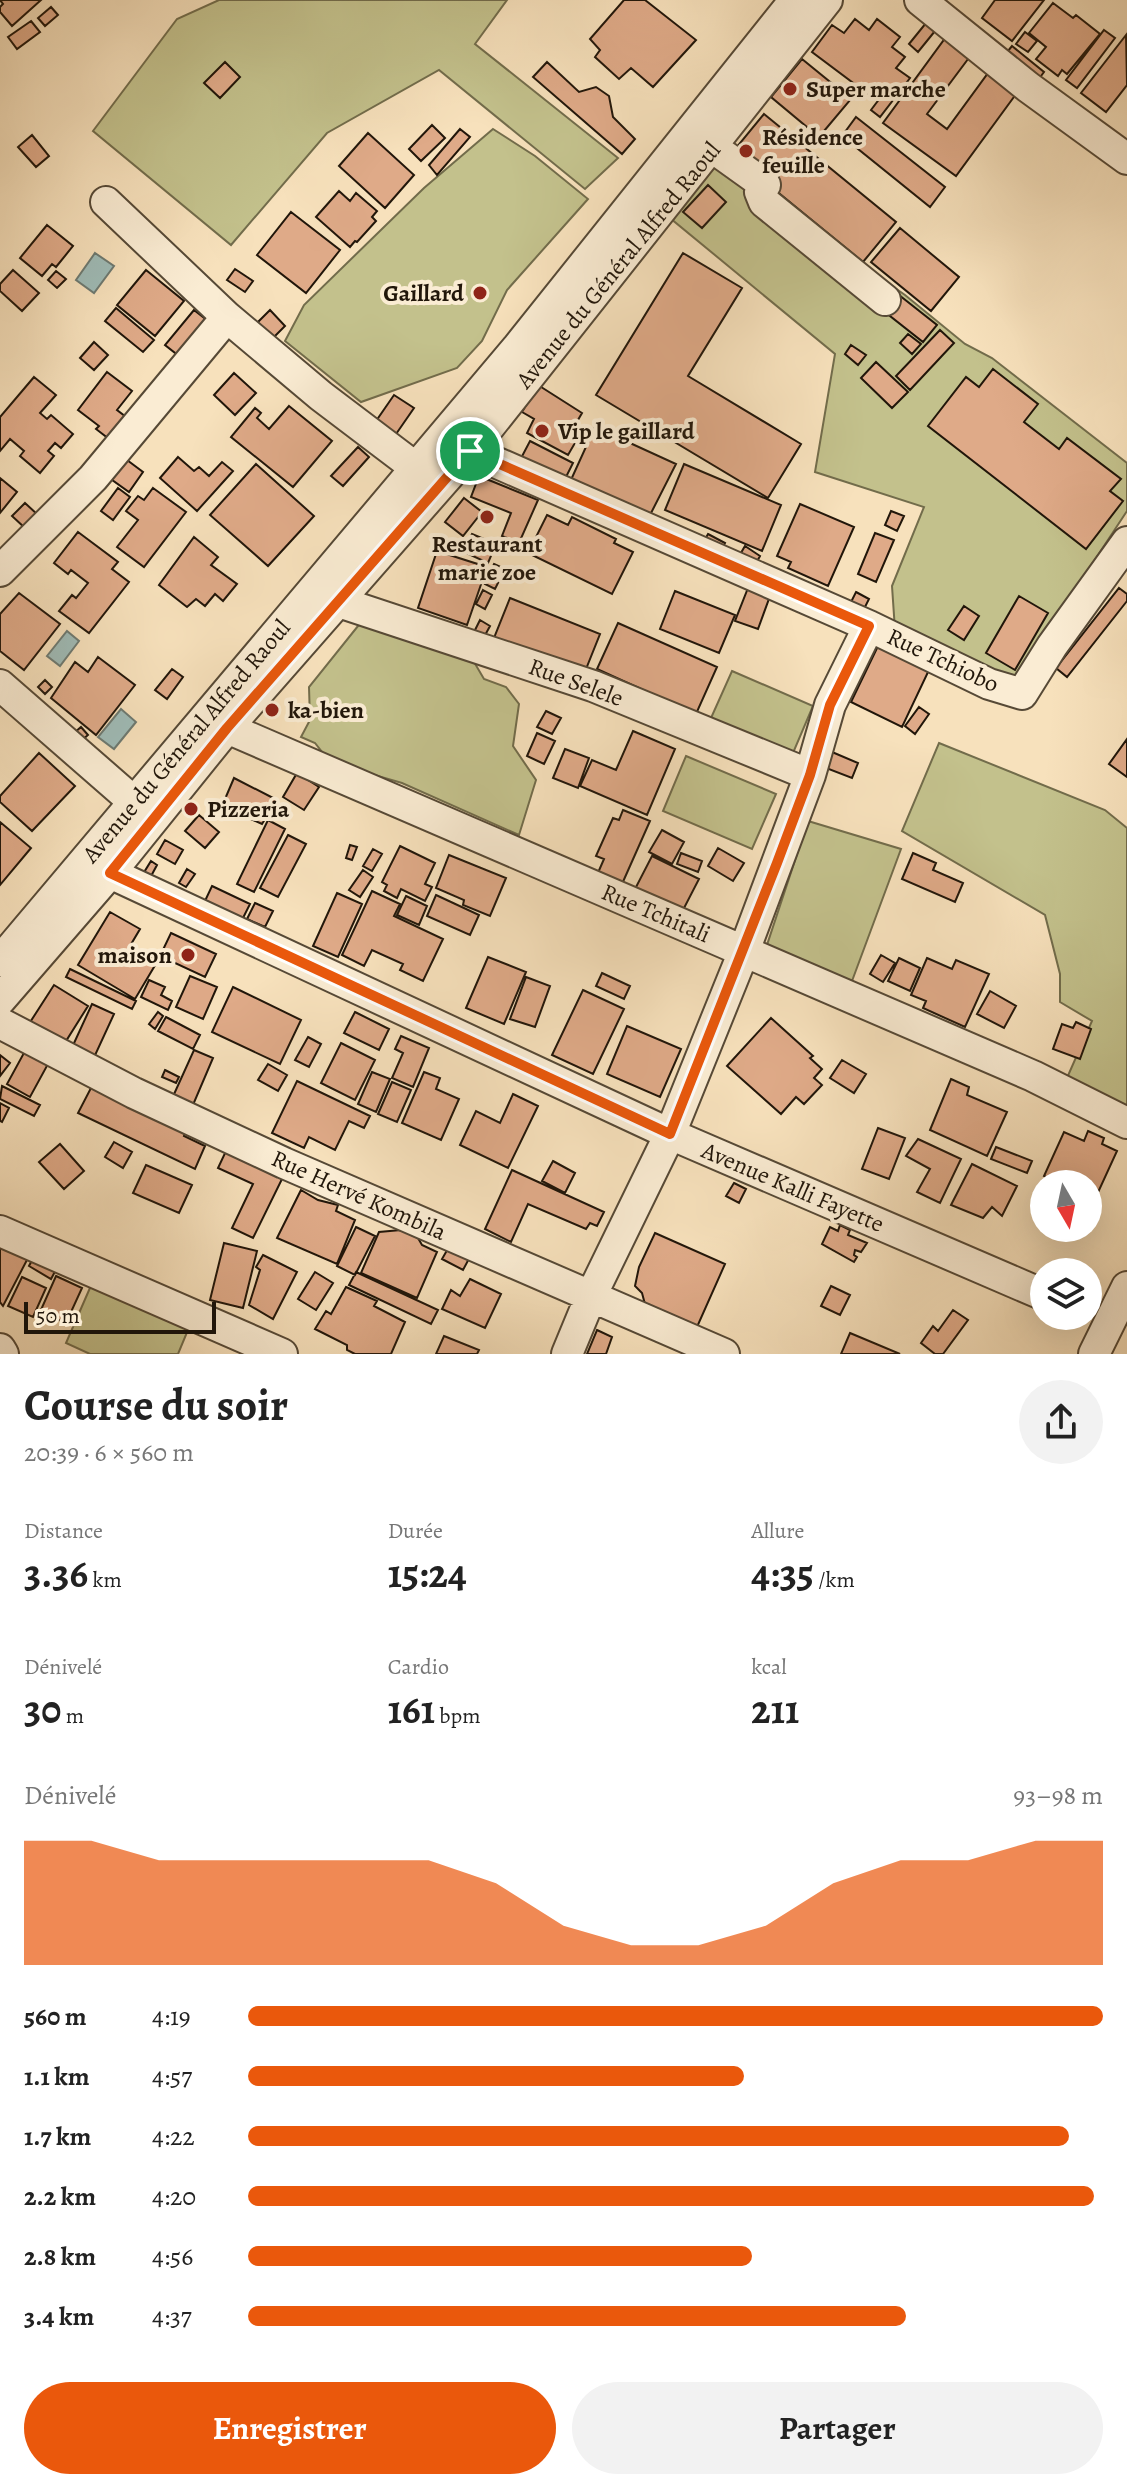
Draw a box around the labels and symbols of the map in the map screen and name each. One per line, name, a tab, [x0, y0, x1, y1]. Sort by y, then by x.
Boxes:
place label: Super marche	[806, 73, 946, 105]
marker: Super marche	[781, 80, 799, 98]
place label: Résidence feuille	[762, 121, 863, 181]
street label: Avenue du Général Alfred Raoul	[508, 135, 728, 396]
marker: Résidence feuille	[737, 142, 755, 160]
place label: Gaillard	[383, 277, 464, 309]
marker: Gaillard	[471, 284, 489, 302]
place label: Vip le gaillard	[557, 415, 695, 447]
pin	[436, 417, 504, 485]
marker: Vip le gaillard	[533, 422, 551, 440]
marker: Restaurant marie zoe	[478, 508, 496, 526]
place label: Restaurant marie zoe	[432, 528, 542, 588]
street label: Avenue du Général Alfred Raoul	[74, 612, 298, 870]
street label: Rue Tchiobo	[882, 620, 1004, 700]
street label: Rue Selele	[524, 650, 628, 714]
place label: ka-bien	[288, 694, 365, 726]
marker: ka-bien	[263, 701, 281, 719]
place label: Pizzeria	[207, 793, 290, 825]
marker: Pizzeria	[182, 800, 200, 818]
street label: Rue Tchitali	[597, 876, 715, 950]
place label: maison	[98, 939, 172, 971]
marker: maison	[179, 946, 197, 964]
street label: Avenue Kalli Fayette	[696, 1134, 889, 1240]
street label: Rue Hervé Kombila	[266, 1142, 452, 1248]
north arrow	[1030, 1170, 1102, 1242]
scale bar	[24, 1298, 216, 1334]

